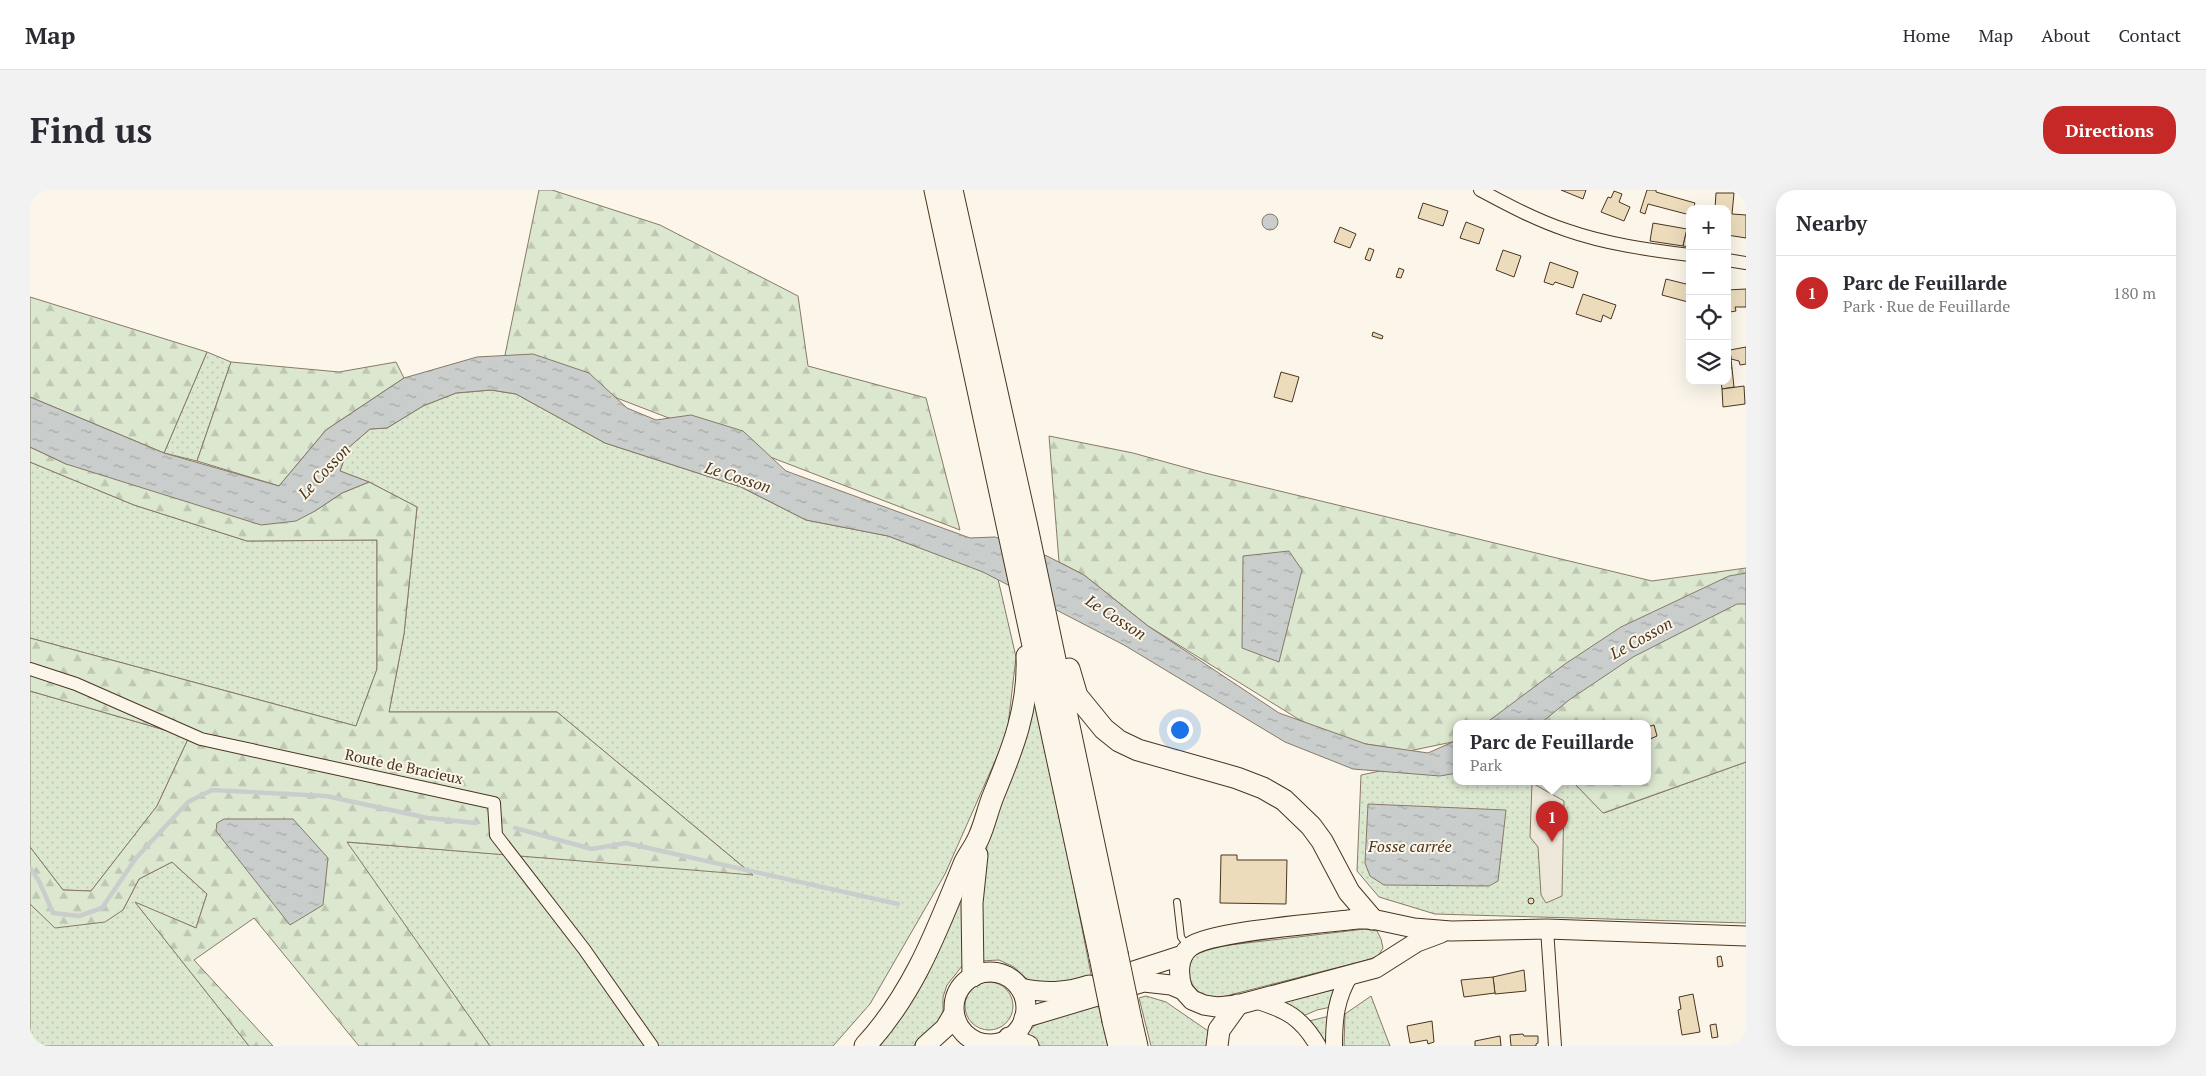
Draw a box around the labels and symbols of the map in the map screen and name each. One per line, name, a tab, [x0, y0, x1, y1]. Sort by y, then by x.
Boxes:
water label: Le Cosson	[292, 439, 355, 504]
water label: Le Cosson	[701, 456, 774, 498]
water label: Le Cosson	[1081, 589, 1151, 645]
water label: Le Cosson	[1605, 612, 1676, 665]
your location	[1167, 717, 1193, 743]
street label: Route de Bracieux	[343, 744, 465, 788]
pin: 1	[1536, 801, 1568, 842]
water label: Fosse carrée	[1367, 835, 1452, 857]

